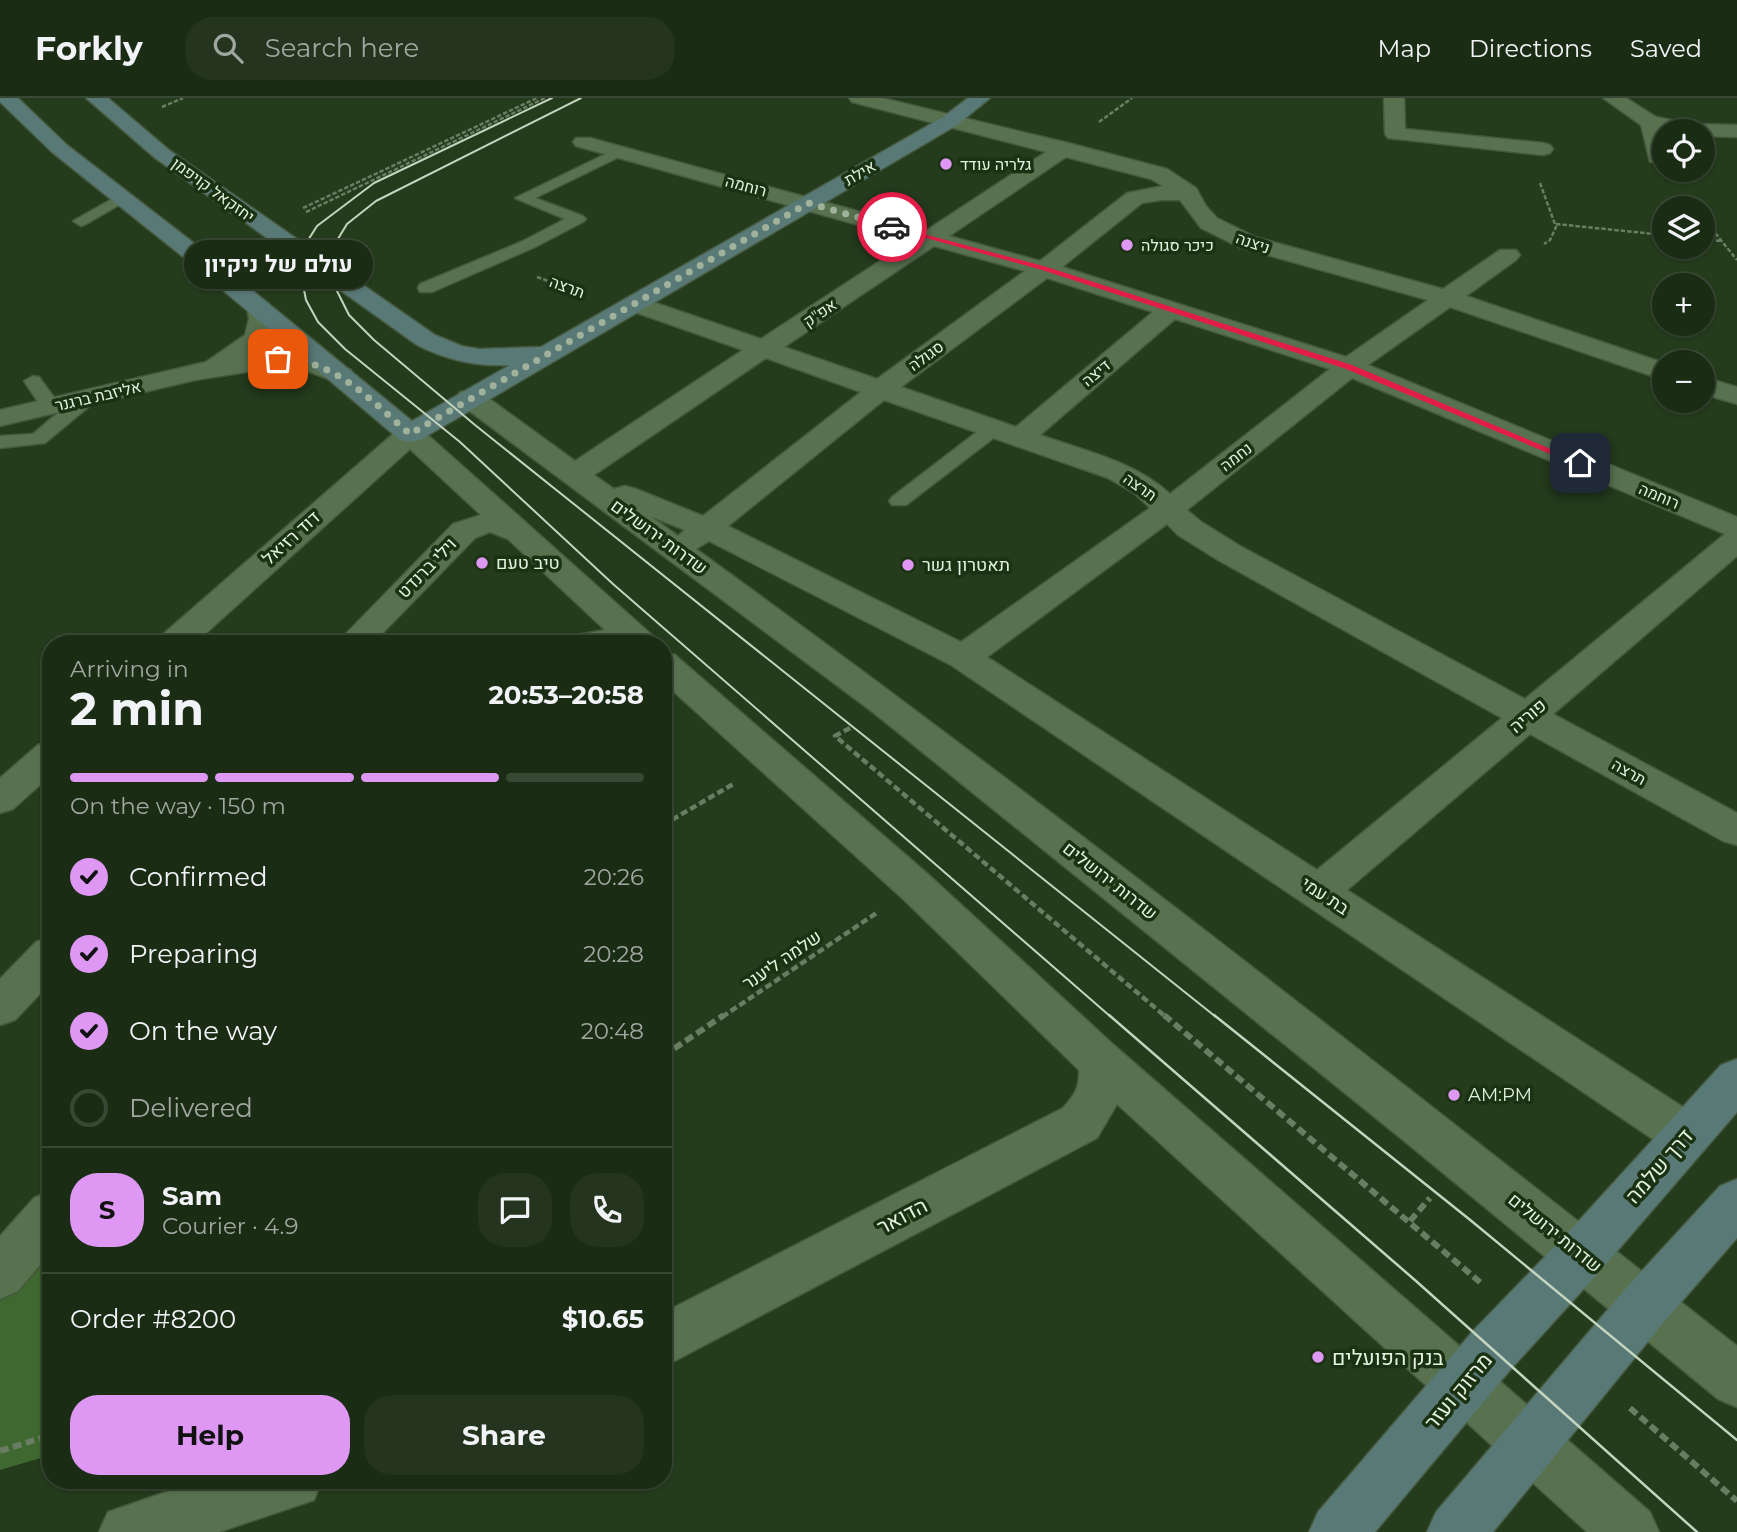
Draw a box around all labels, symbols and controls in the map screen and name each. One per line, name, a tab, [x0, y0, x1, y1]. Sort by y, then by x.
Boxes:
search box	[185, 17, 675, 80]
text: Forkly	[35, 28, 143, 68]
icon: search	[209, 29, 247, 67]
text: Search here	[265, 32, 419, 64]
text: Map	[1378, 34, 1431, 63]
text: Directions	[1469, 34, 1592, 63]
text: Saved	[1630, 34, 1702, 63]
map controls	[1652, 119, 1715, 413]
button: locate	[1652, 119, 1715, 182]
street label: יחזקאל קויפמן	[168, 154, 258, 226]
place label: גלריה עודד	[960, 155, 1031, 174]
street label: אילת	[841, 156, 879, 190]
marker: גלריה עודד	[938, 156, 954, 172]
street label: רוחמה	[723, 171, 769, 201]
courier	[857, 192, 927, 262]
button: layers	[1652, 196, 1715, 259]
icon: car	[873, 208, 911, 246]
street label: ניצנה	[1234, 228, 1272, 258]
place label: כיכר סגולה	[1141, 236, 1214, 255]
marker: כיכר סגולה	[1119, 237, 1135, 253]
callout: עולם של ניקיון	[184, 240, 372, 289]
text: עולם של ניקיון	[204, 250, 353, 278]
street label: תרצה	[547, 272, 587, 302]
button: +	[1652, 273, 1715, 336]
street label: אפ"ק	[800, 295, 840, 331]
pin	[248, 329, 308, 389]
street label: סגולה	[905, 337, 947, 375]
icon: bag	[259, 340, 297, 378]
button: −	[1652, 350, 1715, 413]
street label: דיצה	[1078, 356, 1114, 390]
street label: אליזבת ברגנר	[53, 377, 143, 415]
pin	[1550, 433, 1610, 493]
street label: נחמה	[1216, 439, 1256, 475]
icon: home	[1561, 444, 1599, 482]
street label: תרצה	[1120, 469, 1160, 505]
street label: רוחמה	[1636, 479, 1682, 513]
street label: שדרות ירושלים	[607, 495, 711, 579]
street label: דוד רזיאל	[258, 506, 324, 570]
street label: וילי ברנדט	[393, 533, 461, 603]
place label: טיב טעם	[496, 552, 560, 574]
place label: תאטרון גשר	[922, 554, 1010, 576]
marker: טיב טעם	[474, 555, 490, 571]
marker: תאטרון גשר	[900, 557, 916, 573]
text: Arriving in	[70, 655, 189, 683]
text: 20:53–20:58	[488, 679, 644, 711]
text: 2 min	[70, 680, 204, 737]
street label: פוריה	[1505, 694, 1551, 738]
street label: תרצה	[1609, 755, 1649, 789]
text: On the way · 150 m	[70, 792, 286, 820]
street label: שדרות ירושלים	[1058, 837, 1162, 925]
icon: check	[70, 858, 108, 896]
text: Confirmed	[129, 861, 268, 893]
text: 20:26	[584, 863, 644, 891]
street label: בת עמי	[1297, 872, 1354, 920]
street label: שלמה ליענר	[738, 926, 826, 994]
icon: check	[70, 935, 108, 973]
text: Preparing	[129, 938, 258, 970]
text: 20:28	[583, 940, 644, 968]
icon: check	[70, 1012, 108, 1050]
text: On the way	[129, 1015, 277, 1047]
text: 20:48	[581, 1017, 644, 1045]
place label: AM:PM	[1468, 1084, 1532, 1106]
marker: AM:PM	[1446, 1087, 1462, 1103]
text: Delivered	[129, 1092, 253, 1124]
street label: דרך שלמה	[1620, 1124, 1698, 1208]
button: chat	[478, 1173, 552, 1247]
button: phone	[570, 1173, 644, 1247]
text: Sam	[162, 1180, 222, 1212]
street label: שדרות ירושלים	[1504, 1189, 1606, 1277]
street label: הדואר	[873, 1192, 931, 1240]
text: S	[99, 1194, 115, 1226]
text: Courier · 4.9	[162, 1212, 298, 1240]
text: Order #8200	[70, 1303, 236, 1335]
text: $10.65	[562, 1303, 644, 1335]
place label: בנק הפועלים	[1332, 1345, 1444, 1370]
street label: מרזוק ועזר	[1419, 1348, 1497, 1434]
marker: בנק הפועלים	[1310, 1349, 1326, 1365]
button: Help	[70, 1395, 350, 1475]
button: Share	[364, 1395, 644, 1475]

